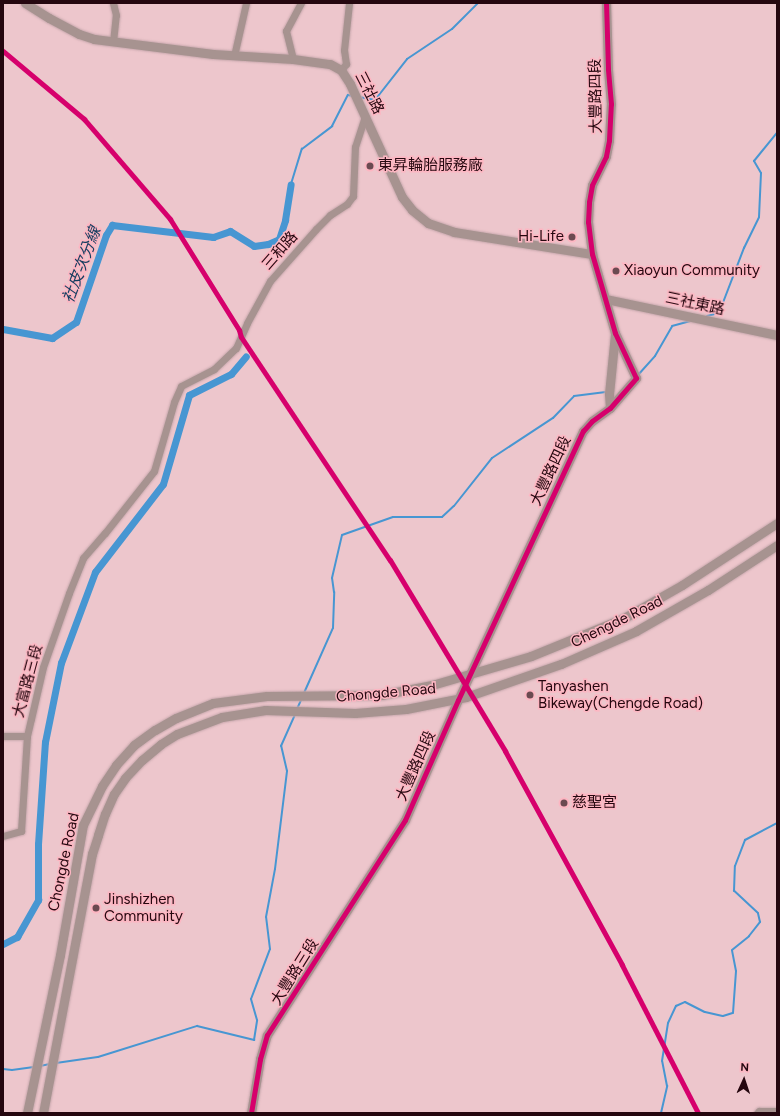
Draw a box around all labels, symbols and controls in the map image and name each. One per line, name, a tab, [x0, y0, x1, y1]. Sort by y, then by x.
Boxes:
street label: 大豐路四段	[586, 58, 606, 134]
street label: 三社路	[351, 69, 387, 117]
place label: 東昇輪胎服務廠	[378, 157, 483, 175]
marker: 東昇輪胎服務廠	[365, 161, 375, 171]
water label: 社皮次分線	[59, 224, 105, 306]
street label: 三和路	[258, 228, 302, 274]
place label: Hi-Life	[518, 228, 564, 246]
marker: Hi-Life	[567, 232, 577, 242]
place label: Xiaoyun Community	[624, 262, 760, 280]
marker: Xiaoyun Community	[611, 266, 621, 276]
street label: 三社東路	[664, 289, 726, 319]
street label: 大豐路四段	[527, 433, 575, 509]
street label: Chengde Road	[568, 592, 666, 652]
street label: 大富路三段	[10, 642, 46, 720]
place label: Tanyashen Bikeway(Chengde Road)	[538, 677, 703, 712]
street label: Chongde Road	[335, 680, 437, 706]
marker: Tanyashen Bikeway(Chengde Road)	[525, 690, 535, 700]
street label: 大豐路四段	[393, 728, 439, 804]
place label: 慈聖宮	[572, 794, 617, 812]
marker: 慈聖宮	[559, 798, 569, 808]
street label: Chongde Road	[45, 811, 83, 913]
place label: Jinshizhen Community	[104, 890, 183, 925]
marker: Jinshizhen Community	[91, 903, 101, 913]
street label: 大豐路三段	[267, 935, 323, 1009]
north arrow	[724, 1060, 764, 1100]
text: N	[740, 1061, 749, 1074]

